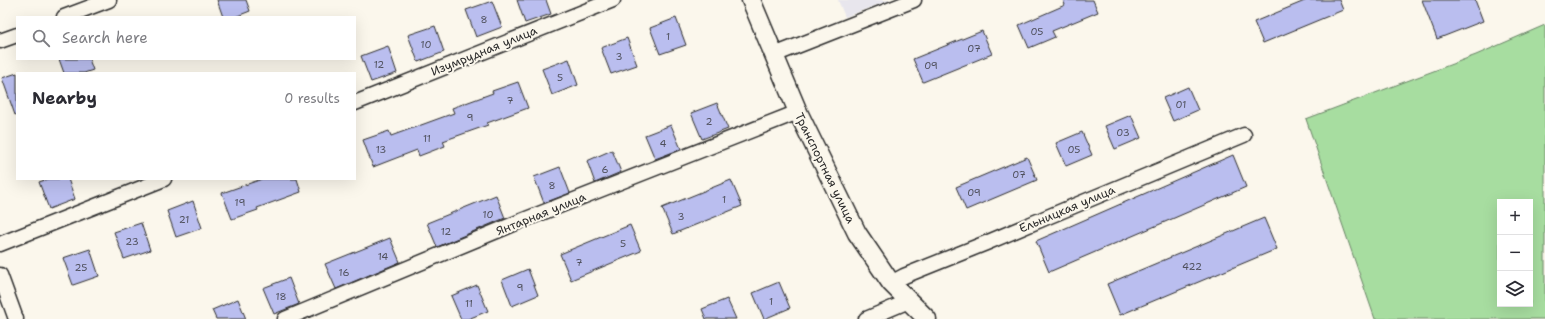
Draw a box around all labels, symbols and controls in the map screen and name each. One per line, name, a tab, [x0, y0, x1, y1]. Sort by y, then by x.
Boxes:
house number: 8	[481, 13, 488, 26]
search box	[16, 16, 356, 60]
street label: Изумрудная улица	[429, 22, 540, 80]
house number: 05	[1030, 25, 1044, 38]
icon: search	[30, 27, 52, 49]
text: Search here	[62, 28, 148, 48]
house number: 1	[666, 30, 670, 43]
house number: 10	[421, 38, 431, 51]
house number: 07	[967, 42, 981, 55]
house number: 3	[616, 50, 623, 63]
house number: 12	[374, 58, 384, 71]
house number: 09	[924, 59, 938, 72]
house number: 5	[557, 71, 563, 84]
text: Nearby	[32, 87, 97, 109]
text: 0 results	[284, 90, 340, 107]
house number: 7	[507, 94, 514, 107]
house number: 01	[1176, 98, 1186, 111]
street label: Транспортная улица	[791, 110, 859, 226]
house number: 9	[467, 111, 474, 124]
house number: 2	[706, 115, 713, 128]
house number: 03	[1116, 126, 1130, 139]
house number: 11	[423, 132, 431, 145]
house number: 4	[660, 137, 667, 150]
house number: 13	[376, 143, 386, 156]
house number: 05	[1067, 143, 1081, 156]
house number: 6	[602, 163, 609, 176]
house number: 07	[1012, 168, 1026, 181]
house number: 8	[549, 179, 556, 192]
street label: Ельницкая улица	[1017, 181, 1118, 236]
house number: 09	[967, 186, 981, 199]
street label: Янтарная улица	[494, 188, 589, 239]
house number: 1	[722, 193, 726, 206]
house number: 19	[235, 196, 245, 209]
map controls	[1497, 199, 1533, 307]
button: +	[1497, 199, 1533, 235]
house number: 10	[483, 208, 493, 221]
house number: 3	[678, 210, 685, 223]
house number: 21	[179, 213, 189, 226]
house number: 12	[441, 225, 451, 238]
house number: 23	[125, 235, 139, 248]
button: −	[1497, 235, 1533, 271]
house number: 5	[620, 237, 626, 250]
house number: 14	[378, 250, 388, 263]
house number: 7	[576, 256, 583, 269]
house number: 422	[1182, 260, 1202, 273]
house number: 25	[75, 261, 87, 274]
house number: 16	[339, 266, 349, 279]
button: layers	[1497, 271, 1533, 307]
house number: 9	[517, 281, 524, 294]
house number: 18	[275, 290, 287, 303]
house number: 1	[769, 295, 773, 308]
house number: 11	[465, 297, 473, 310]

